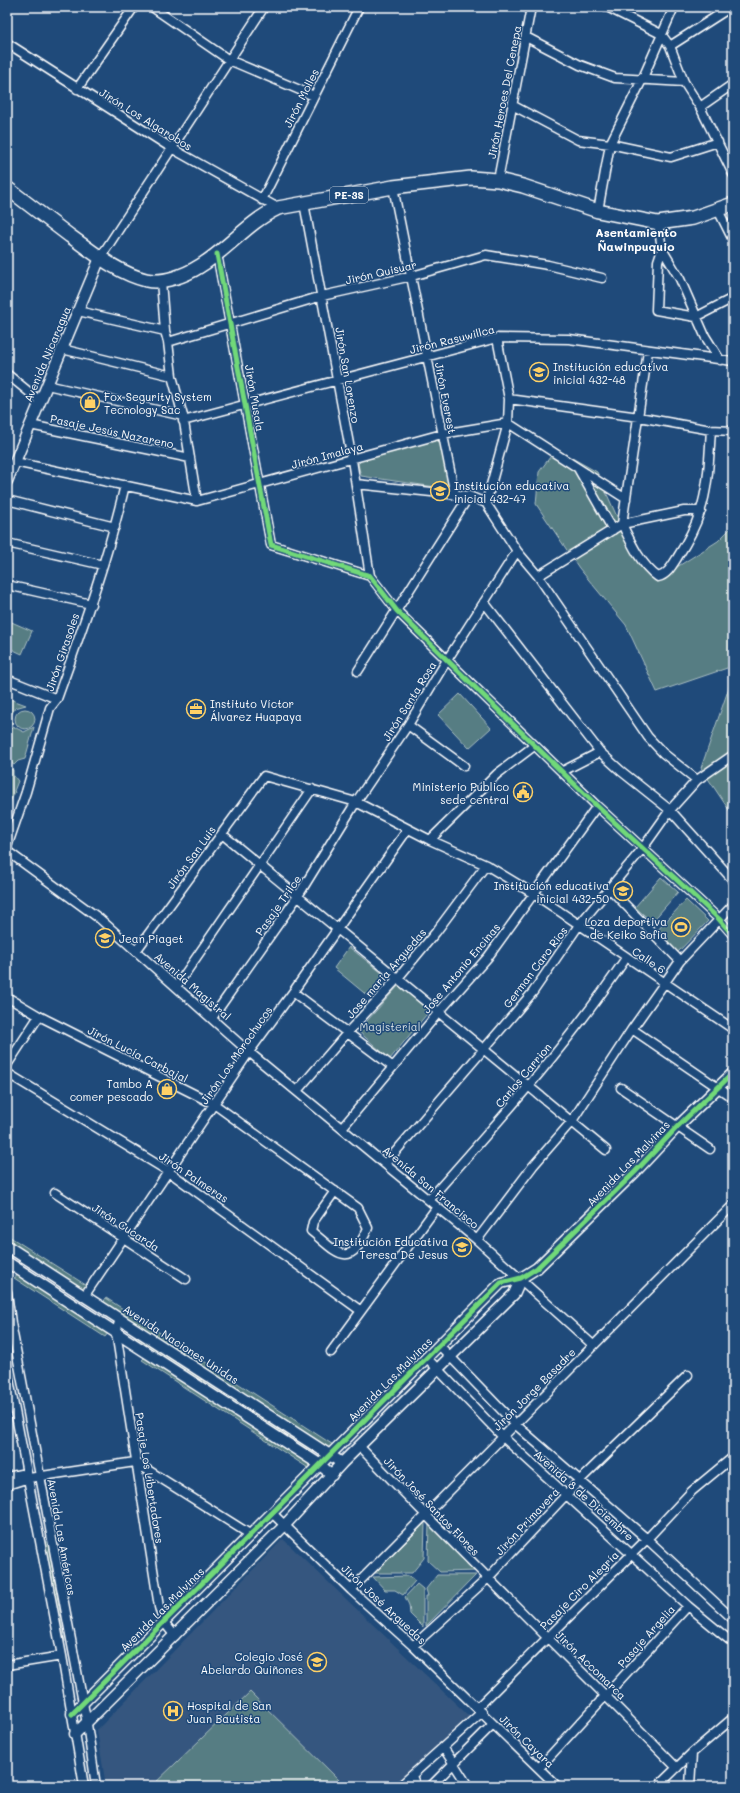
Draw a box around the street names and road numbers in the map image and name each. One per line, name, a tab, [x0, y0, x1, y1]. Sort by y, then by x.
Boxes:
street label: Jirón Heroes Del Cenepa	[484, 24, 524, 160]
street label: Jirón Molles	[280, 66, 322, 130]
street label: Jirón Los Algarobos	[97, 84, 195, 154]
road number: PE-3S	[330, 187, 368, 203]
street label: Jirón Quisuar	[344, 257, 418, 287]
street label: Avenida Nicaragua	[20, 304, 74, 404]
street label: Jirón Rasuwillca	[408, 321, 496, 357]
street label: Jirón San Lorenzo	[332, 326, 364, 425]
street label: Jirón Everest	[432, 361, 460, 435]
street label: Jirón Musala	[242, 363, 268, 433]
street label: Pasaje Jesús Nazareno	[49, 411, 176, 452]
street label: Jirón Imalaya	[289, 438, 365, 472]
street label: Jirón Girasoles	[42, 611, 82, 693]
street label: Jirón Santa Rosa	[378, 658, 440, 744]
street label: Jirón San Luis	[163, 823, 219, 891]
street label: Pasaje Trilce	[252, 872, 305, 938]
street label: Jose Antonio Encinas	[419, 920, 503, 1016]
street label: German Caro Rios	[499, 923, 571, 1011]
street label: Jose maria Arguedas	[343, 925, 429, 1021]
street label: Calle 6	[629, 943, 669, 977]
street label: Avenida Magistral	[152, 949, 234, 1023]
street label: Jirón Los Morochucos	[196, 1003, 276, 1107]
street label: Jirón Lucía Carbajal	[85, 1022, 191, 1086]
street label: Carlos Carrion	[492, 1039, 554, 1111]
street label: Avenida Las Malvinas	[583, 1117, 673, 1209]
street label: Avenida San Francisco	[380, 1142, 483, 1232]
street label: Jirón Palmeras	[156, 1148, 232, 1206]
street label: Jirón Cucarda	[89, 1200, 163, 1255]
street label: Avenida Naciones Unidas	[120, 1301, 242, 1387]
street label: Avenida Las Malvinas	[345, 1334, 435, 1424]
street label: Jirón Jorge Basadre	[489, 1344, 579, 1434]
street label: Pasaje Los Libertadores	[132, 1411, 168, 1545]
street label: Avenida 8 de Diciembre	[531, 1446, 637, 1544]
street label: Jirón José Santos Flores	[381, 1453, 483, 1559]
street label: Avenida Las Américas	[44, 1477, 80, 1597]
street label: Jirón Primavera	[492, 1484, 562, 1558]
street label: Pasaje Ciro Alegría	[536, 1547, 622, 1633]
street label: Jirón José Arguedas	[338, 1561, 430, 1647]
street label: Avenida Las Malvinas	[117, 1564, 207, 1654]
street label: Pasaje Argelia	[614, 1601, 678, 1670]
street label: Jirón Accomarca	[552, 1627, 630, 1703]
street label: Jirón Cayara	[496, 1711, 558, 1771]

